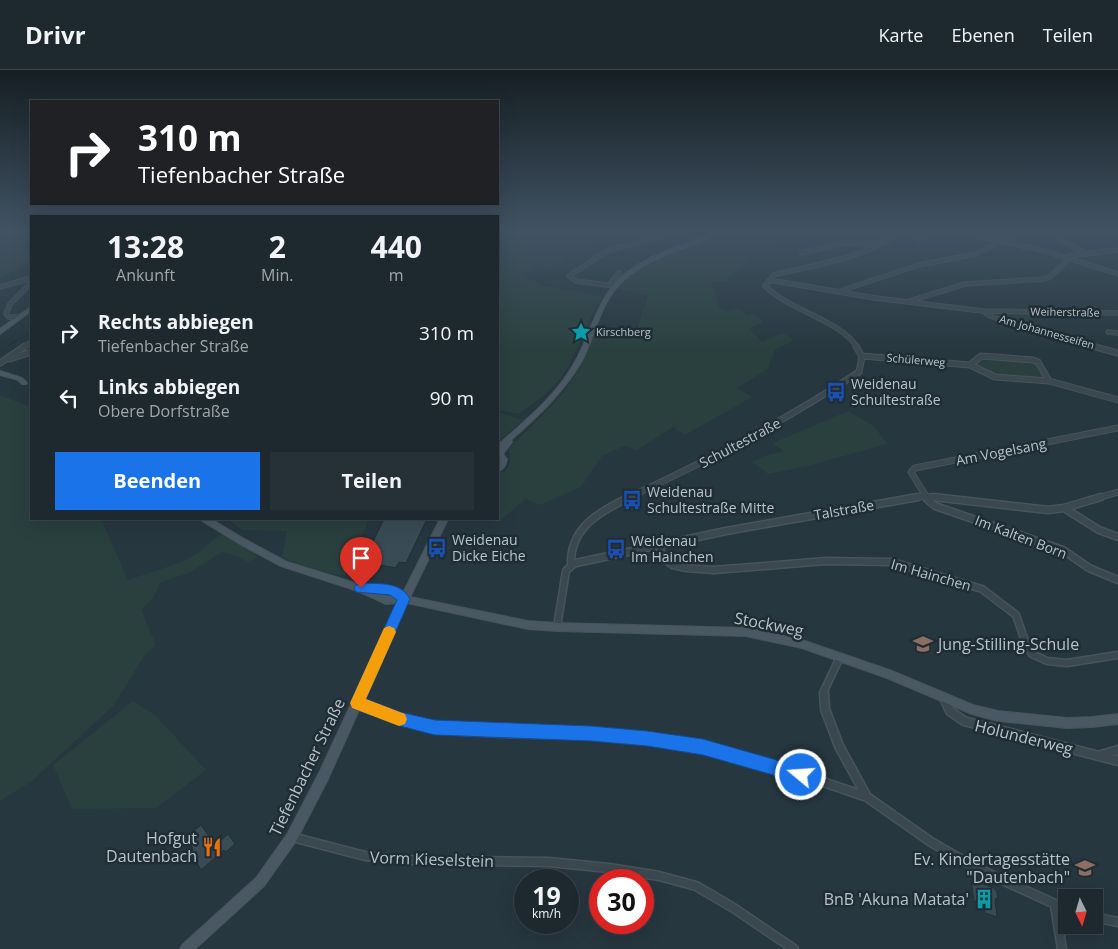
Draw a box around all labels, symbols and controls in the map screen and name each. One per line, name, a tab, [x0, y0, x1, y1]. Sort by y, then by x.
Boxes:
text: Drivr	[25, 18, 86, 51]
text: Karte	[879, 23, 923, 47]
text: Ebenen	[951, 23, 1015, 47]
text: Teilen	[1043, 23, 1093, 47]
text: 310 m	[138, 114, 242, 161]
icon: right	[55, 120, 120, 185]
text: Tiefenbacher Straße	[138, 159, 345, 189]
text: 13:28	[107, 226, 184, 267]
text: 2	[269, 226, 286, 267]
text: 440	[371, 226, 422, 267]
text: Ankunft	[116, 264, 175, 286]
text: Min.	[261, 264, 294, 286]
text: m	[389, 264, 404, 286]
street label: Weiherstraße	[1030, 303, 1100, 320]
text: Rechts abbiegen	[98, 309, 254, 335]
street label: Am Johannesseifen	[998, 311, 1096, 352]
icon: right	[55, 319, 83, 347]
text: 310 m	[419, 320, 474, 346]
place icon: Kirschberg	[570, 321, 592, 343]
place label: Kirschberg	[596, 324, 651, 339]
text: Tiefenbacher Straße	[98, 335, 249, 357]
street label: Schülerweg	[886, 349, 946, 370]
text: Links abbiegen	[98, 374, 240, 400]
place label: Weidenau Schultestraße	[851, 374, 941, 409]
bus stop icon: Weidenau Schultestraße	[825, 381, 847, 403]
icon: left	[55, 384, 83, 412]
text: 90 m	[430, 385, 474, 411]
text: Obere Dorfstraße	[98, 400, 230, 422]
street label: Schultestraße	[696, 413, 784, 472]
street label: Am Vogelsang	[954, 433, 1048, 470]
button: Beenden	[55, 452, 260, 510]
button: Teilen	[270, 452, 474, 510]
place label: Weidenau Schultestraße Mitte	[647, 482, 774, 517]
bus stop icon: Weidenau Schultestraße Mitte	[621, 489, 643, 511]
street label: Talstraße	[812, 495, 876, 524]
street label: Im Kalten Born	[972, 510, 1070, 563]
place label: Weidenau Dicke Eiche	[452, 530, 526, 565]
place label: Weidenau Im Hainchen	[631, 531, 713, 566]
pin	[340, 537, 382, 588]
bus stop icon: Weidenau Dicke Eiche	[426, 537, 448, 559]
bus stop icon: Weidenau Im Hainchen	[605, 538, 627, 560]
icon: arrive	[347, 544, 375, 572]
street label: Im Hainchen	[889, 554, 973, 595]
street label: Stockweg	[732, 606, 806, 642]
school or university icon: Jung-Stilling-Schule	[912, 633, 934, 655]
place label: Jung-Stilling-Schule	[936, 633, 1079, 655]
street label: Tiefenbacher Straße	[264, 694, 350, 840]
street label: Holunderweg	[973, 714, 1076, 760]
position arrow	[774, 748, 826, 800]
place label: Hofgut Dautenbach	[106, 827, 197, 867]
restaurant icon: Hofgut Dautenbach	[201, 836, 223, 858]
street label: Vorm Kieselstein	[369, 846, 495, 872]
place label: Ev. Kindertagesstätte "Dautenbach"	[913, 848, 1070, 888]
school or university icon: Ev. Kindertagesstätte "Dautenbach"	[1074, 857, 1096, 879]
speed limit sign: 30	[589, 869, 654, 934]
text: 19	[532, 878, 561, 912]
place label: BnB 'Akuna Matata'	[824, 888, 969, 910]
building icon: BnB 'Akuna Matata'	[973, 888, 995, 910]
north arrow	[1058, 889, 1102, 934]
map controls	[1058, 889, 1103, 934]
text: km/h	[532, 905, 561, 922]

